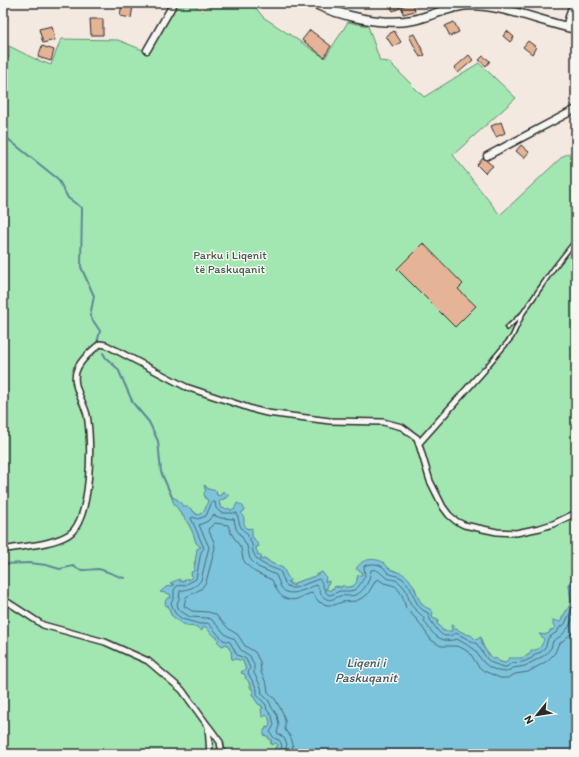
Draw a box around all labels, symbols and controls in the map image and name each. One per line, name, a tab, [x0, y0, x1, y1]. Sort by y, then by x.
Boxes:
park label: Parku i Liqenit të Paskuqanit	[193, 248, 267, 276]
water label: Liqeni i Paskuqanit	[335, 655, 398, 685]
north arrow	[517, 695, 557, 735]
text: N	[521, 713, 536, 726]

